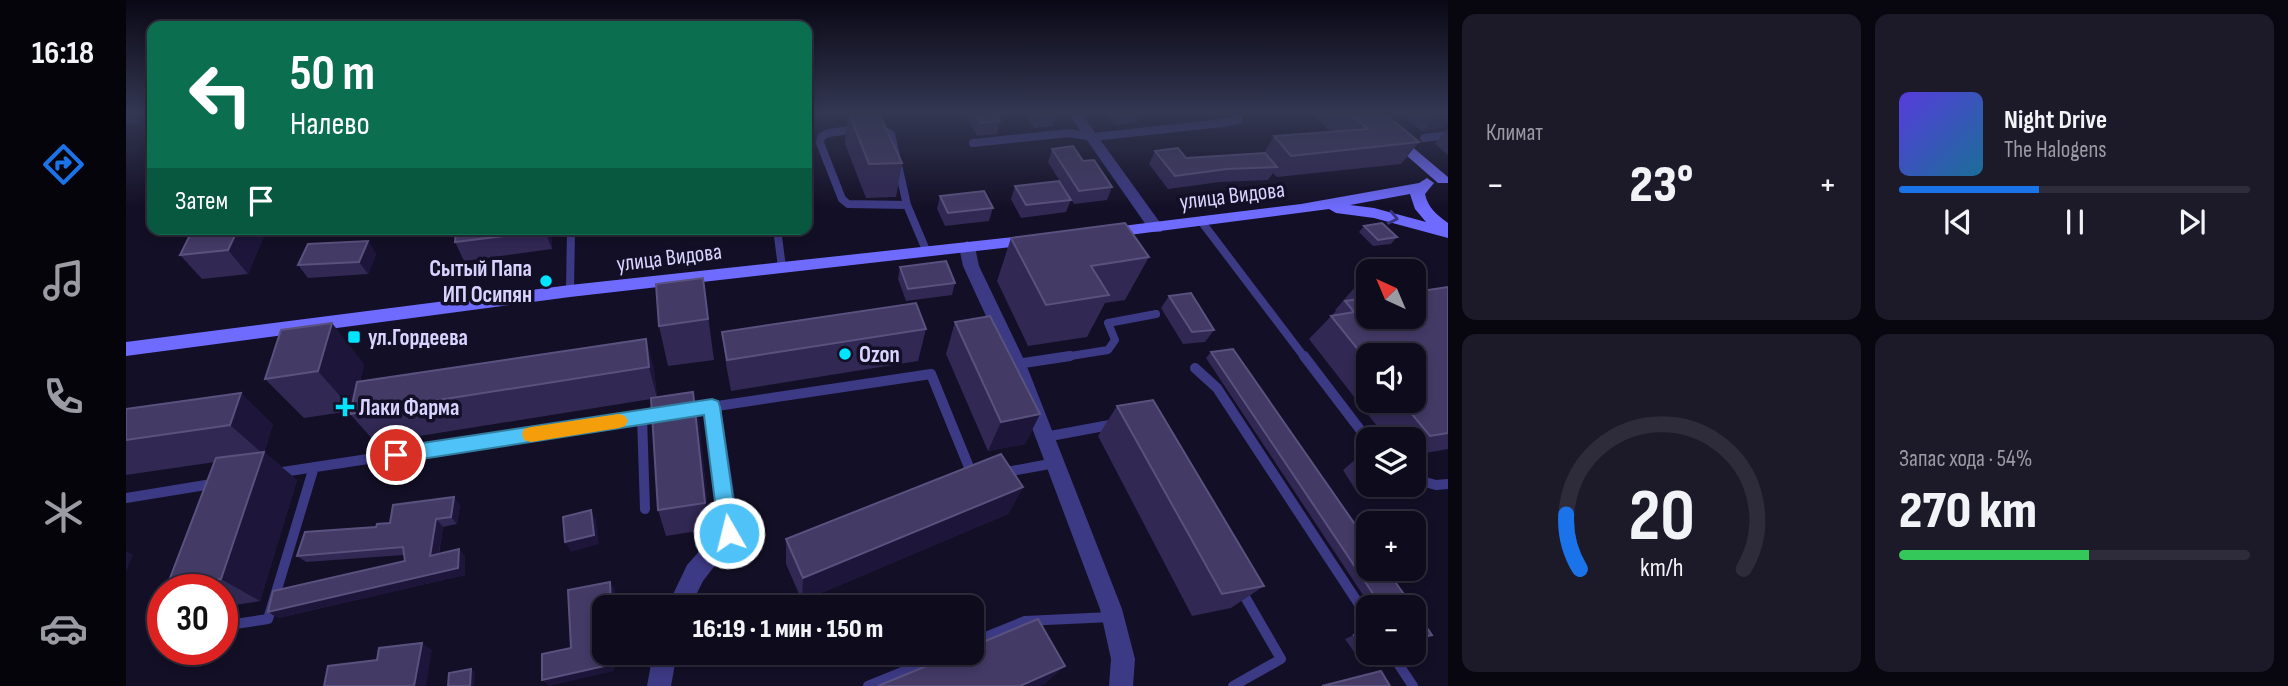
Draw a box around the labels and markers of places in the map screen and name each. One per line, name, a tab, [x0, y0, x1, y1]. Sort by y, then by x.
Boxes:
place label: Сытый Папа ИП Осипян	[429, 255, 532, 309]
marker: Сытый Папа ИП Осипян	[538, 273, 554, 289]
place label: ул.Гордеева	[368, 324, 468, 352]
marker: ул.Гордеева	[346, 329, 362, 345]
place label: Ozon	[859, 341, 900, 369]
marker: Ozon	[837, 346, 853, 362]
place label: Лаки Фарма	[359, 394, 459, 422]
marker: Лаки Фарма	[337, 399, 353, 415]
pin	[366, 425, 426, 485]

